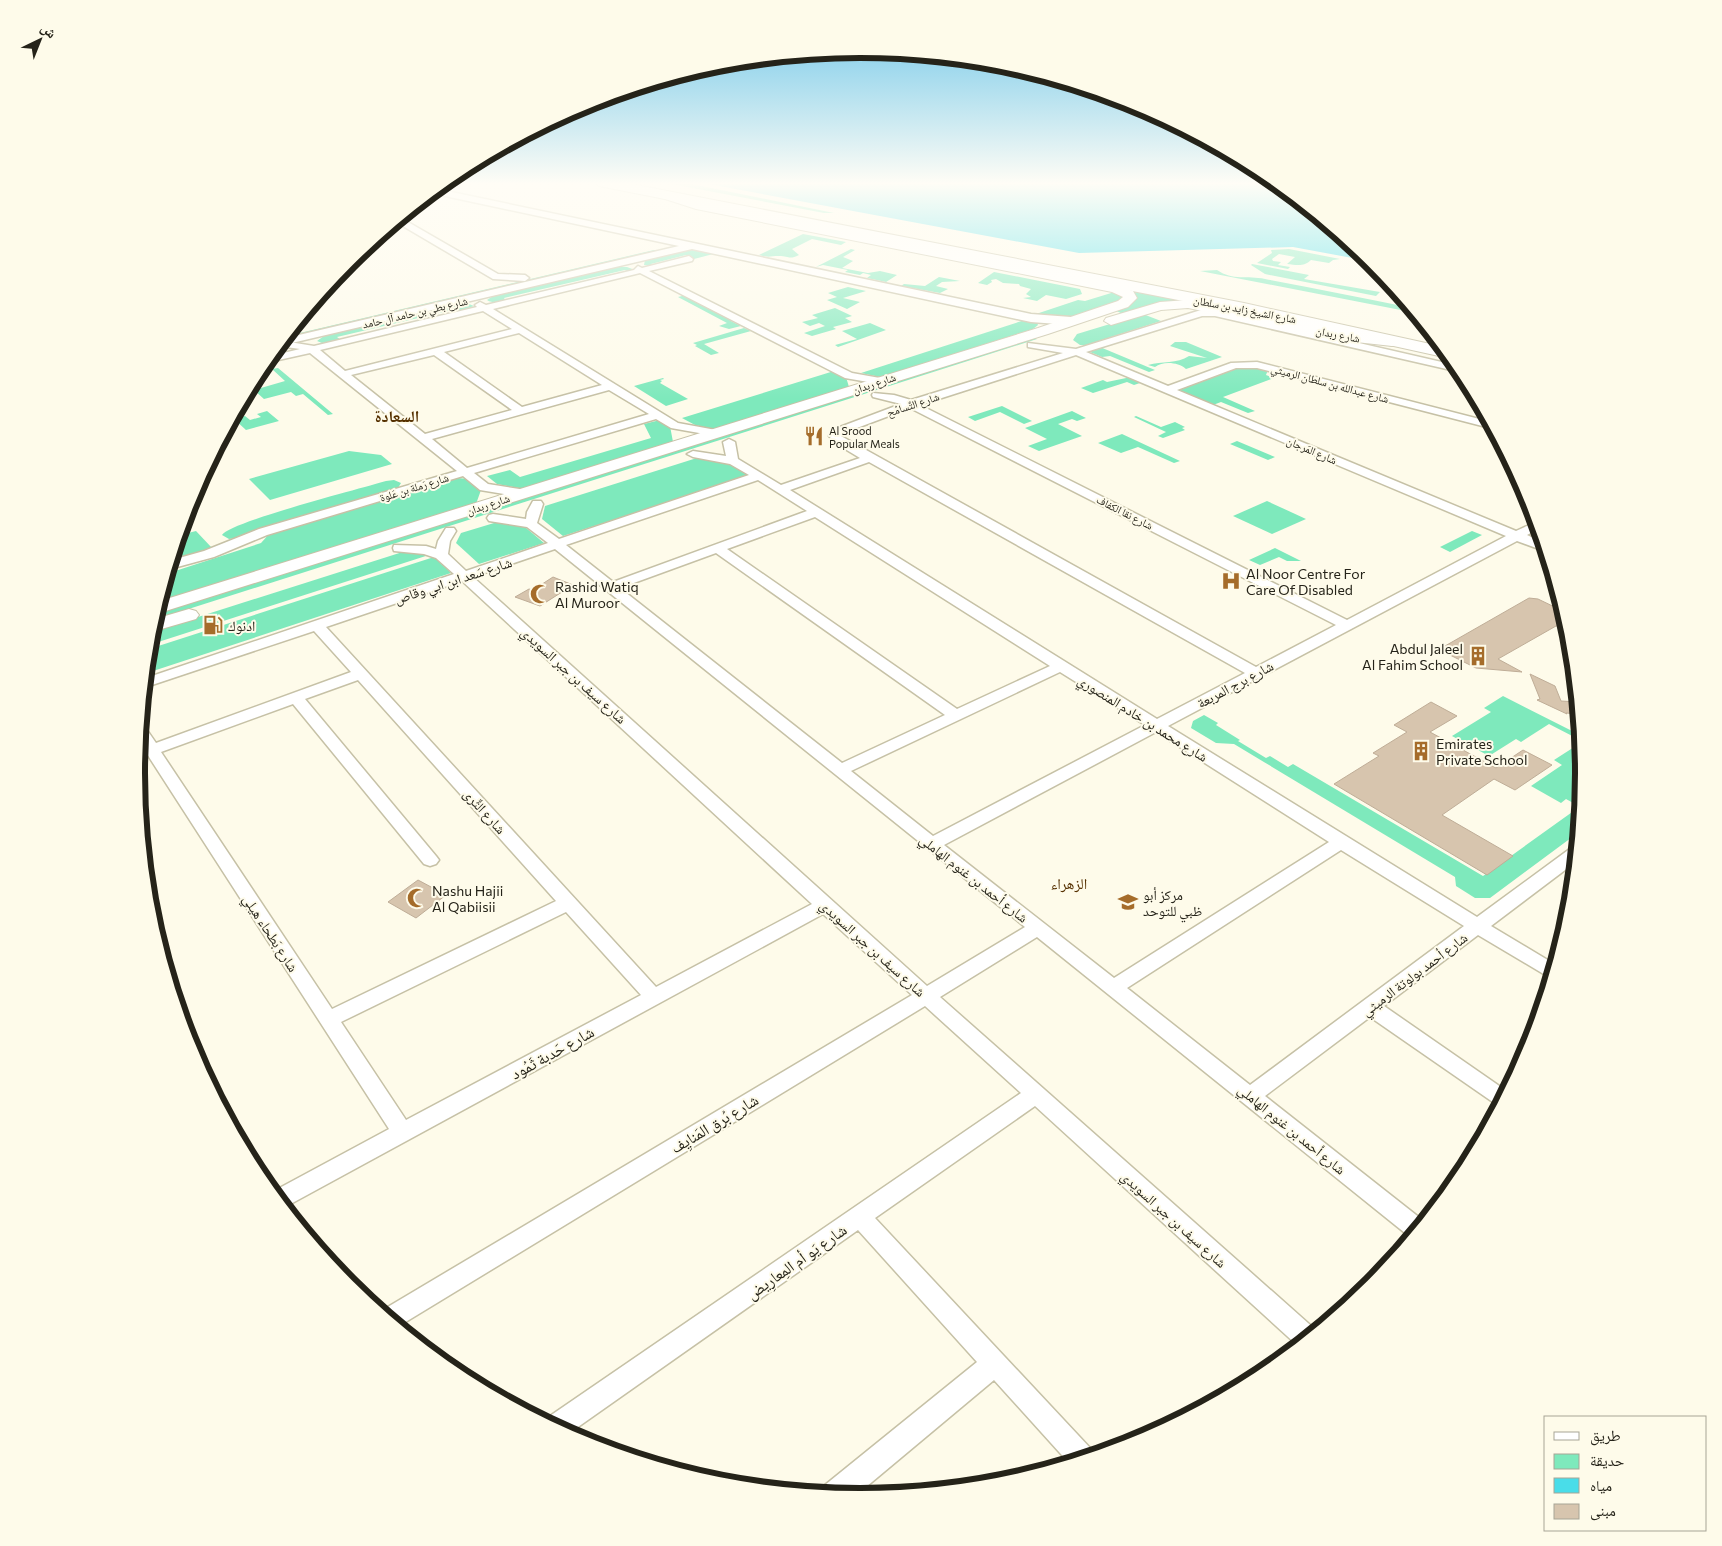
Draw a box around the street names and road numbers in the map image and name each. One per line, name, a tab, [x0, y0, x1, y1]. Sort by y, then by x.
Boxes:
street label: شارع الشيخ زايد بن سلطان	[1192, 293, 1297, 326]
street label: شارع بطي بن حامد آل حامد	[361, 294, 470, 333]
street label: شارع ربدان	[1315, 323, 1361, 346]
street label: شارع عبدالله بن سلطان الرميثي	[1269, 361, 1390, 408]
street label: شارع ربدان	[851, 370, 898, 397]
street label: شارع التَّسامُح	[885, 389, 941, 420]
street label: شارع المَرجان	[1285, 434, 1339, 467]
street label: شارع رَملة بن عَلوة	[378, 470, 450, 505]
street label: شارع ربدان	[465, 491, 512, 518]
street label: شارع نقا الكفاف	[1094, 492, 1155, 533]
street label: شارع سَعد ابن ابي وقاص	[392, 553, 515, 610]
street label: شارع سيف بن جبر السويدي	[515, 623, 630, 729]
street label: شارع برج المربعة	[1194, 657, 1277, 713]
street label: شارع محمد بن خادم المنصوري	[1073, 671, 1211, 768]
street label: شارع الثَّرى	[459, 785, 510, 838]
street label: شارع أحمد بن غنوم الهاملي	[914, 830, 1032, 929]
street label: شارع بَطحاء هيلي	[237, 891, 302, 977]
street label: شارع سيف بن جبر السويدي	[814, 896, 929, 1002]
street label: شارع أحمد بولوتة الرميثي	[1358, 929, 1473, 1022]
street label: شارع حَدبة ثَمُود	[507, 1021, 598, 1084]
street label: شارع أحمد بن غنوم الهاملي	[1233, 1080, 1349, 1180]
street label: شارع بُرق المَنايِف	[667, 1089, 763, 1159]
street label: شارع سيف بن جبر السويدي	[1115, 1167, 1230, 1273]
street label: شارع يَو أم المِعارِيض	[742, 1219, 852, 1305]

